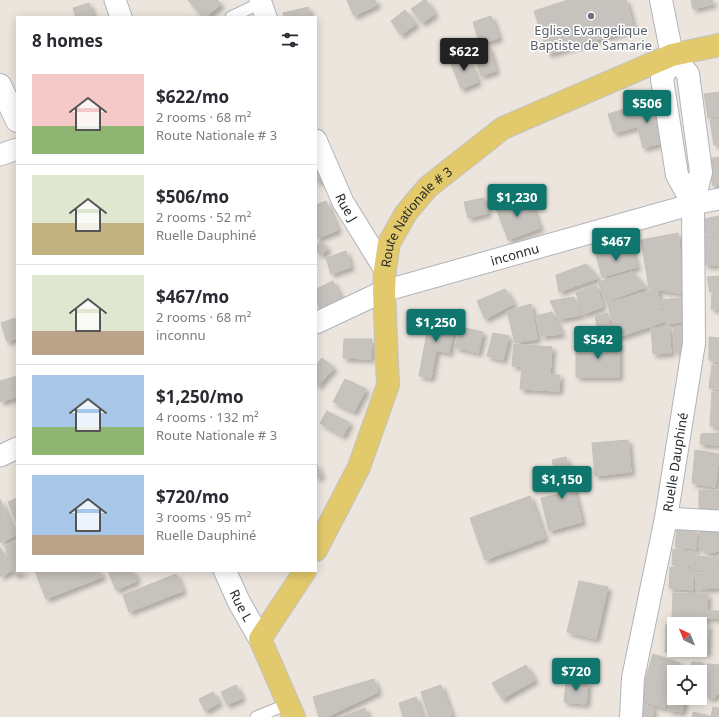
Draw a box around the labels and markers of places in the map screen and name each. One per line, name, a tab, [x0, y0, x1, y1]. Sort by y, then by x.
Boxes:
marker: Eglise Evangelique Baptiste de Samarie	[586, 11, 596, 21]
place label: Eglise Evangelique Baptiste de Samarie	[530, 21, 652, 54]
pin: $622	[440, 38, 488, 72]
pin: $506	[623, 90, 671, 124]
pin: $1,230	[484, 184, 550, 218]
pin: $467	[592, 228, 640, 262]
pin: $1,250	[403, 309, 469, 343]
pin: $542	[574, 326, 622, 360]
pin: $1,150	[529, 466, 595, 500]
pin: $720	[552, 658, 600, 692]

